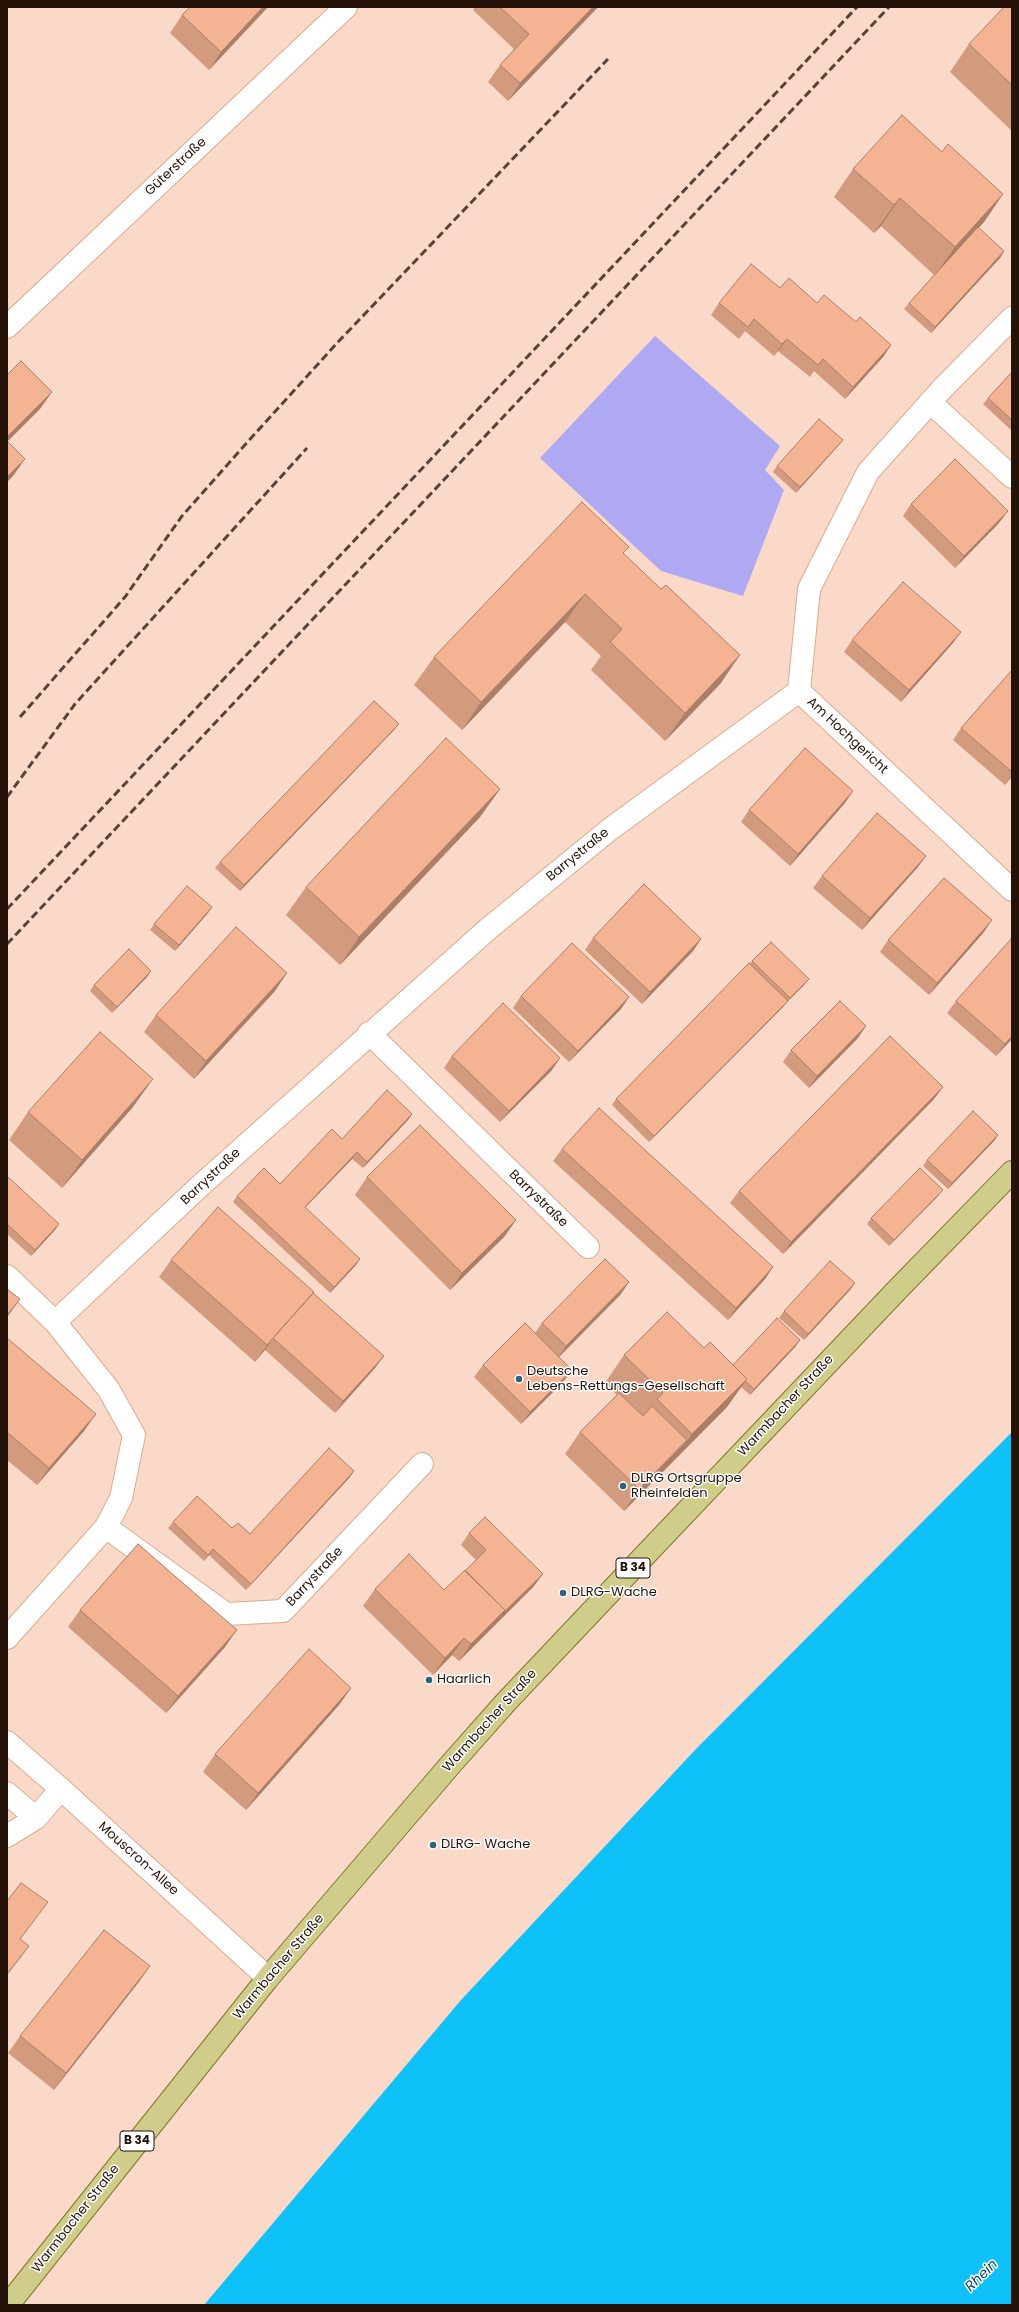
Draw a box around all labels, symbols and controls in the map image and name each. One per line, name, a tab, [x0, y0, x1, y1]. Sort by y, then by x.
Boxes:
street label: Güterstraße	[142, 135, 210, 199]
street label: Am Hochgericht	[803, 694, 891, 778]
street label: Barrystraße	[544, 825, 612, 885]
street label: Barrystraße	[178, 1145, 244, 1209]
street label: Barrystraße	[505, 1167, 571, 1231]
street label: Warmbacher Straße	[735, 1352, 837, 1460]
place label: Deutsche Lebens-Rettungs-Gesellschaft	[527, 1364, 725, 1395]
marker: Deutsche Lebens-Rettungs-Gesellschaft	[514, 1374, 524, 1384]
place label: DLRG Ortsgruppe Rheinfelden	[631, 1471, 741, 1502]
marker: DLRG Ortsgruppe Rheinfelden	[618, 1481, 628, 1491]
street label: Barrystraße	[283, 1544, 347, 1610]
road number: B 34	[616, 1558, 650, 1578]
place label: DLRG-Wache	[571, 1585, 657, 1601]
marker: DLRG-Wache	[558, 1588, 568, 1598]
street label: Warmbacher Straße	[440, 1666, 540, 1776]
place label: Haarlich	[437, 1672, 491, 1688]
marker: Haarlich	[424, 1675, 434, 1685]
street label: Mouscron-Allee	[95, 1819, 181, 1899]
place label: DLRG- Wache	[441, 1837, 530, 1853]
marker: DLRG- Wache	[428, 1840, 438, 1850]
street label: Warmbacher Straße	[230, 1911, 328, 2023]
road number: B 34	[120, 2131, 154, 2151]
street label: Warmbacher Straße	[29, 2162, 123, 2276]
water label: Rhein	[962, 2257, 1002, 2295]

